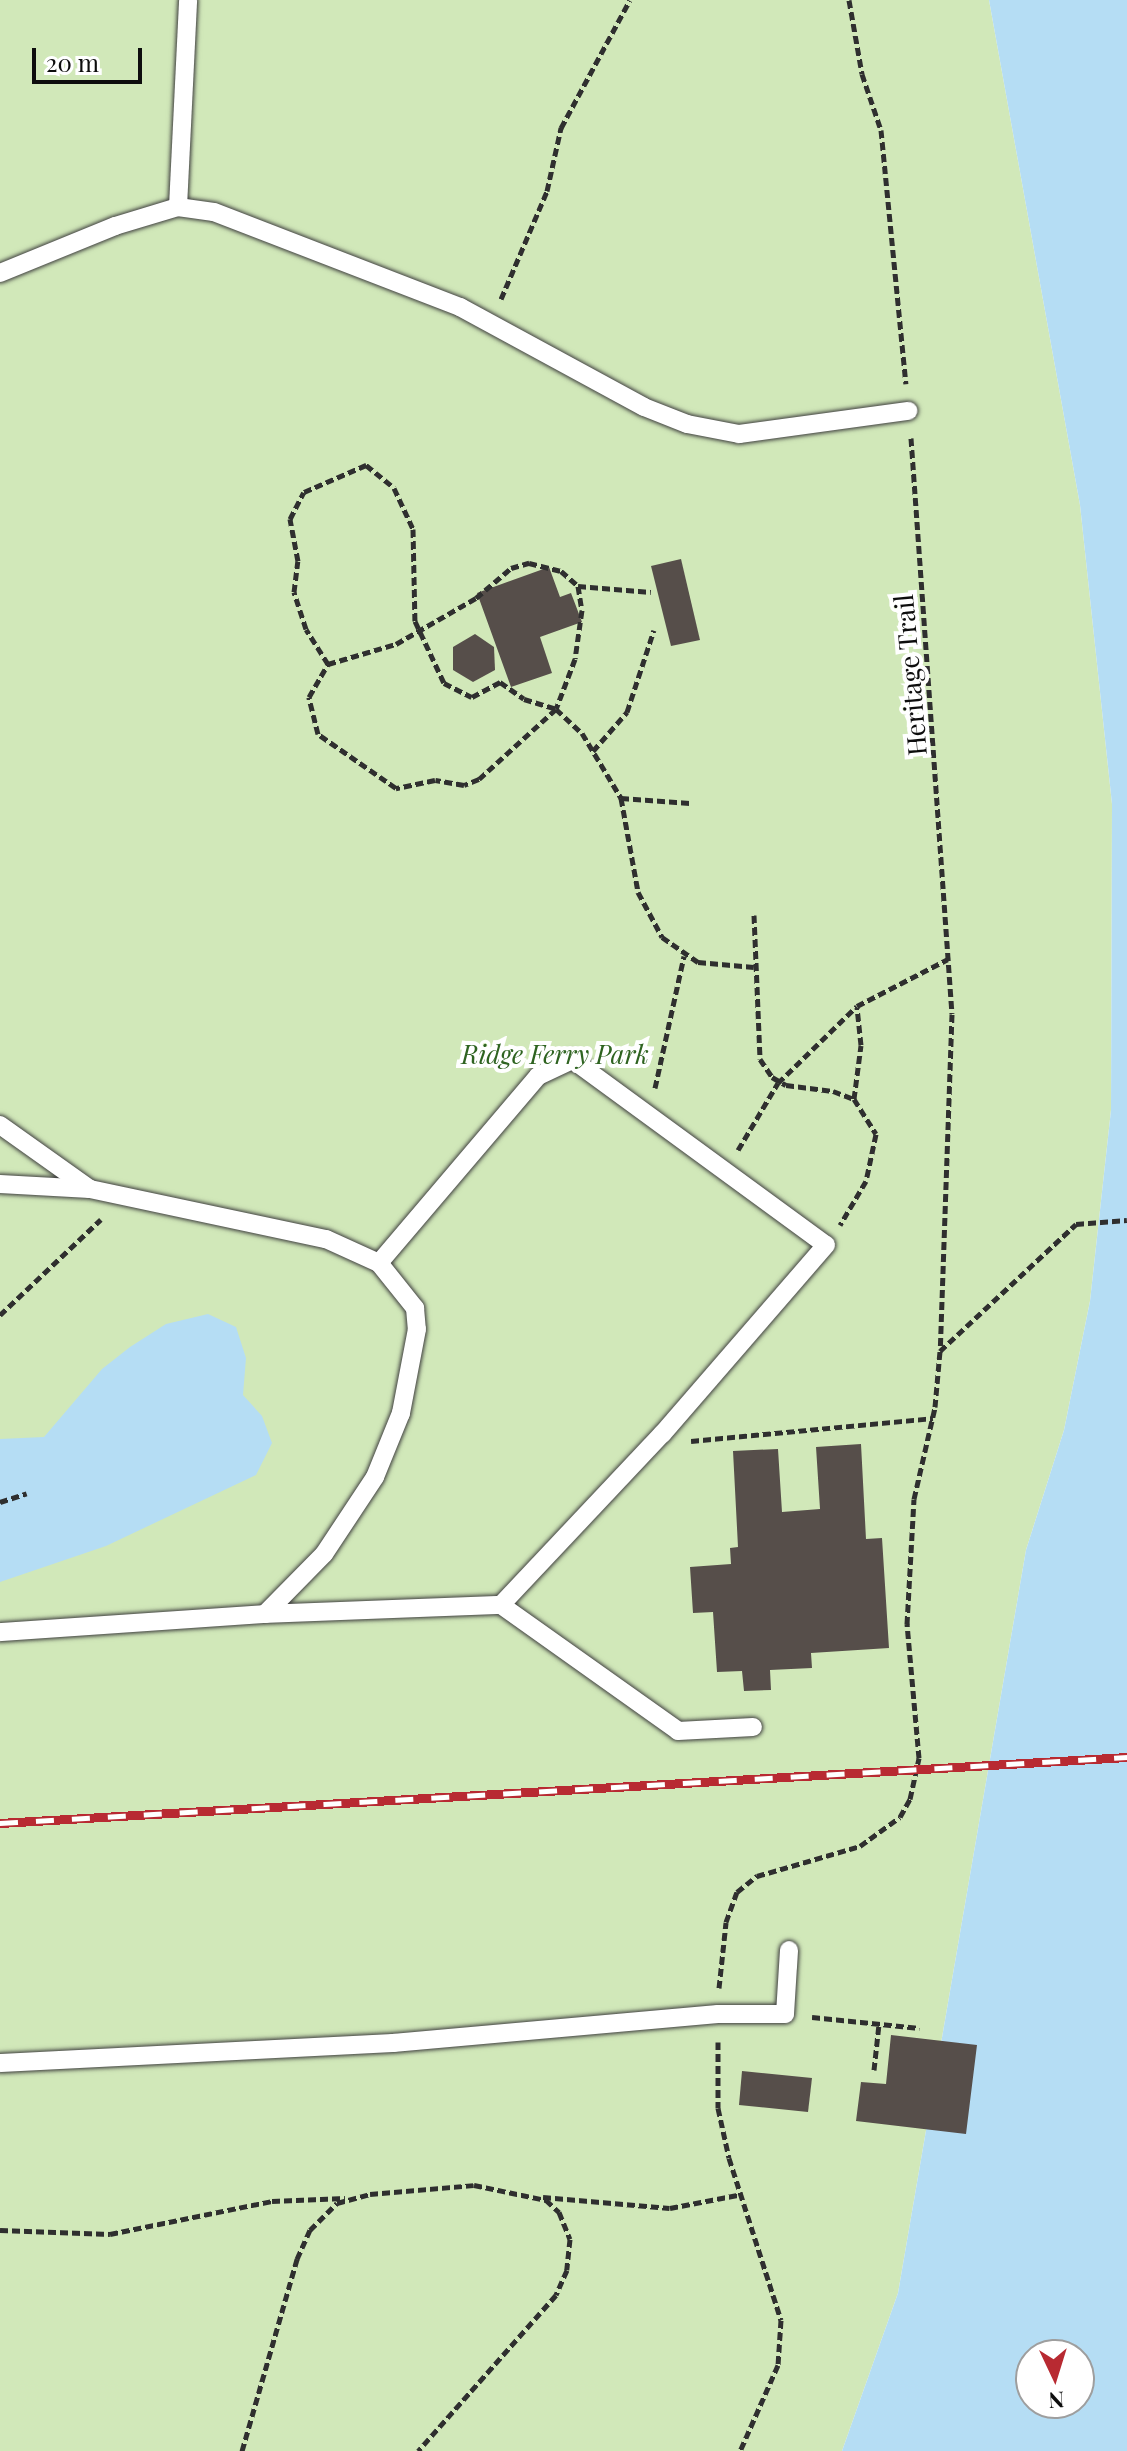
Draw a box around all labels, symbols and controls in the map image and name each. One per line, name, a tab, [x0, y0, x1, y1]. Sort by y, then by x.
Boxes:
scale bar	[36, 32, 146, 82]
text: 20 m	[46, 46, 99, 78]
street label: Heritage Trail	[887, 593, 933, 757]
park label: Ridge Ferry Park	[461, 1038, 649, 1070]
north arrow	[1015, 2339, 1095, 2419]
text: N	[1048, 2385, 1066, 2416]

